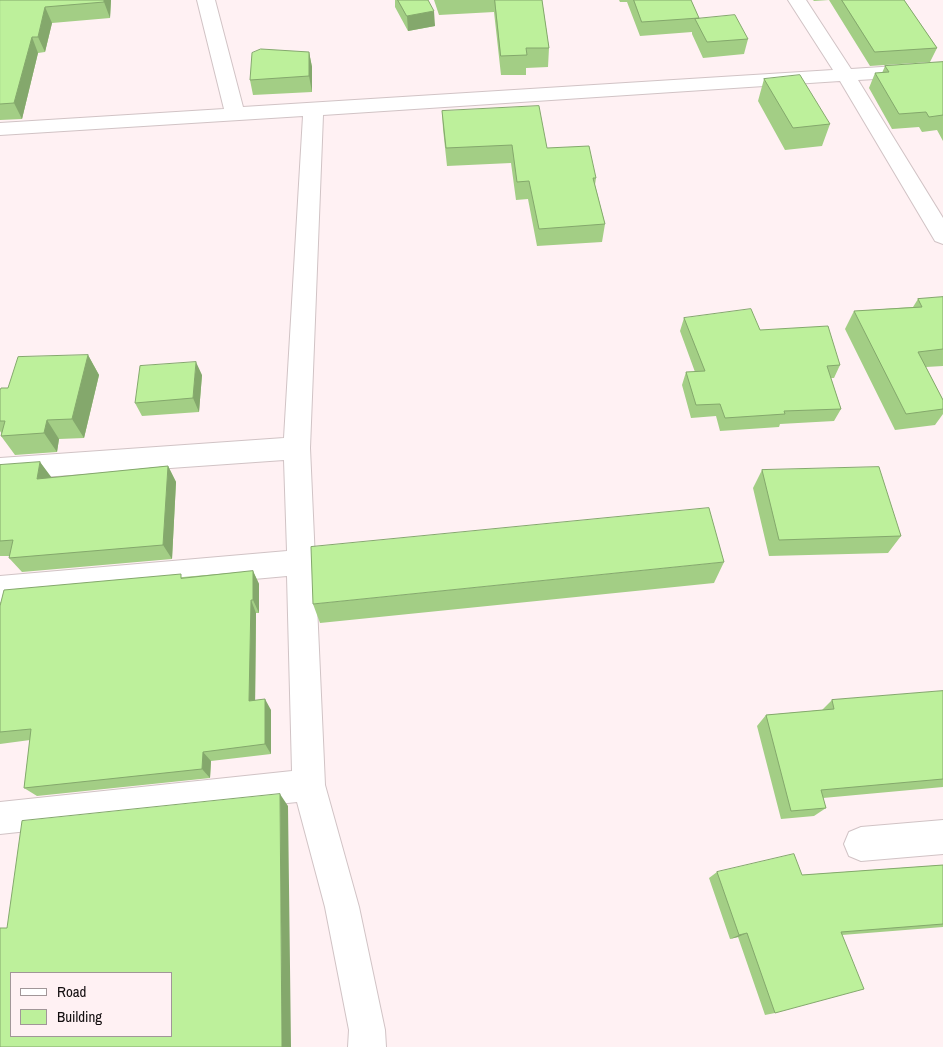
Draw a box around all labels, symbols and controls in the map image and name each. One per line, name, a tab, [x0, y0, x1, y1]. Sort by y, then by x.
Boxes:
legend	[10, 972, 172, 1037]
text: Road	[57, 981, 86, 1002]
text: Building	[57, 1006, 102, 1027]

